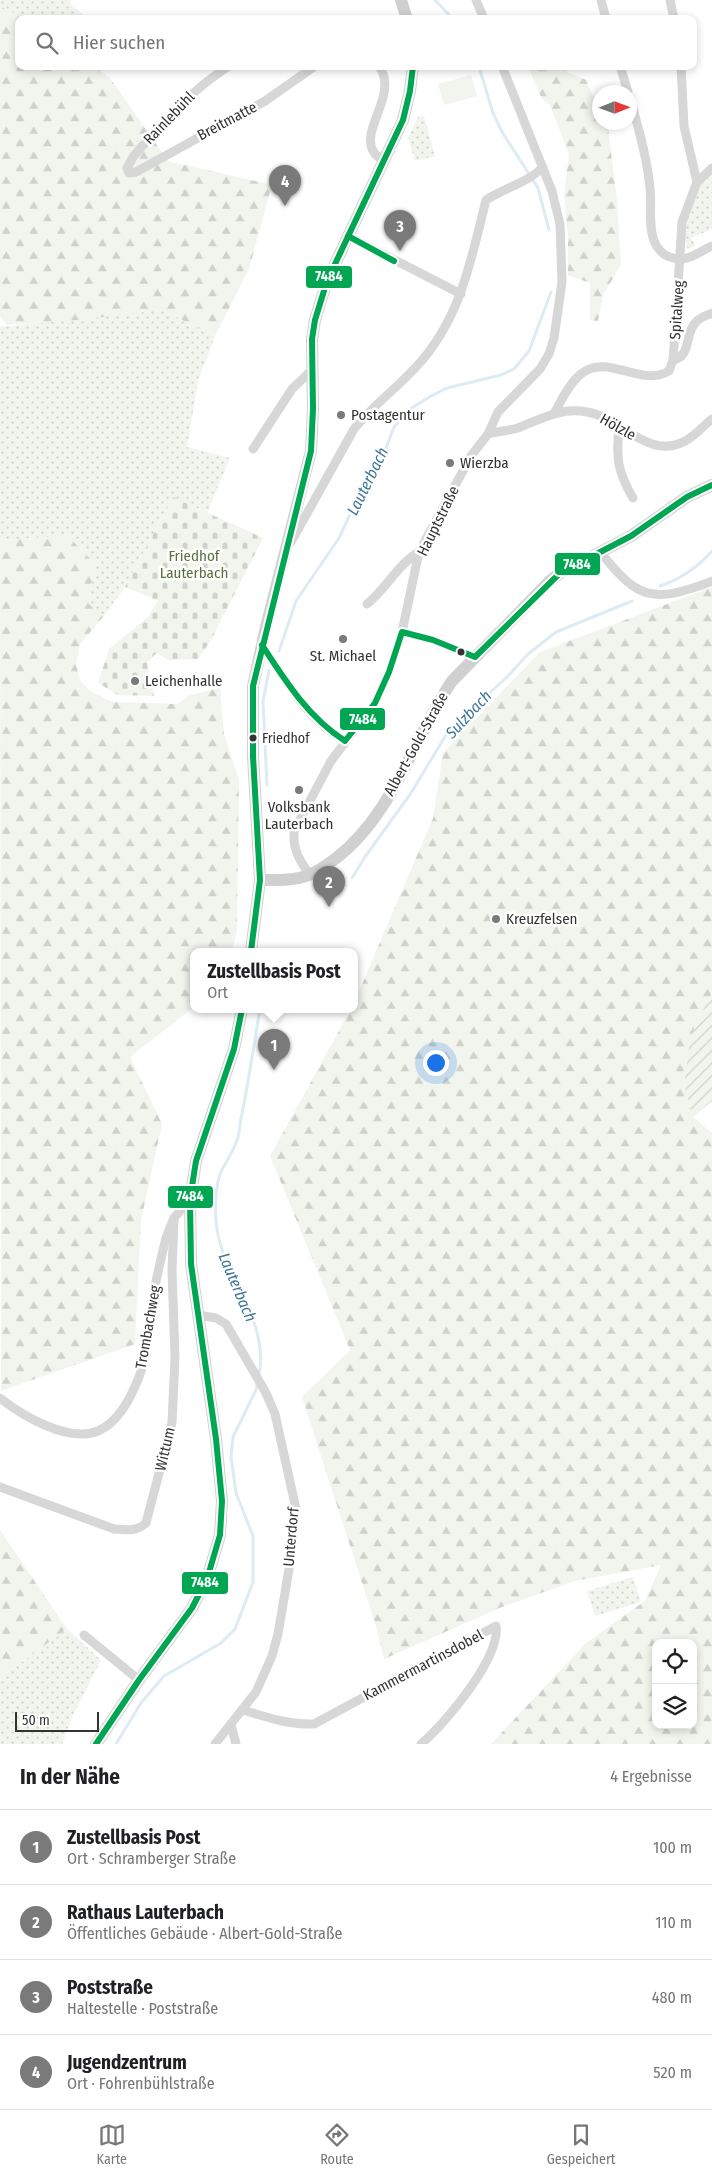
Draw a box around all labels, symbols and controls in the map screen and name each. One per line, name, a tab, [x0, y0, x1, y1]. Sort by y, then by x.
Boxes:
search box	[15, 15, 697, 70]
icon: search	[33, 29, 61, 57]
text: Hier suchen	[73, 31, 165, 54]
north arrow	[592, 85, 637, 130]
street label: Rainlebühl	[140, 88, 198, 148]
street label: Breitmatte	[194, 98, 260, 144]
pin: 4	[269, 165, 301, 206]
pin: 3	[384, 210, 416, 251]
line badge: 7484	[305, 265, 353, 289]
text: 7484	[315, 268, 343, 285]
street label: Spitalweg	[666, 280, 688, 340]
place label: Postagentur	[351, 406, 426, 424]
marker: Postagentur	[335, 409, 347, 421]
street label: Hölzle	[597, 410, 639, 444]
water label: Lauterbach	[343, 444, 392, 518]
place label: Wierzba	[460, 454, 509, 472]
marker: Wierzba	[444, 457, 456, 469]
street label: Hauptstraße	[413, 483, 463, 559]
park label: Friedhof Lauterbach	[160, 547, 228, 582]
line badge: 7484	[554, 552, 601, 576]
text: 7484	[563, 556, 591, 573]
marker: St. Michael	[337, 633, 349, 645]
place label: St. Michael	[310, 647, 376, 665]
unlabelled marker	[456, 647, 466, 657]
place label: Leichenhalle	[145, 672, 223, 690]
marker: Leichenhalle	[129, 675, 141, 687]
water label: Sulzbach	[441, 686, 495, 743]
street label: Albert-Gold-Straße	[380, 689, 452, 799]
line badge: 7484	[339, 707, 386, 731]
text: 7484	[349, 711, 377, 728]
place label: Friedhof	[262, 730, 311, 747]
marker: Friedhof	[248, 733, 258, 743]
marker: Volksbank Lauterbach	[293, 784, 305, 796]
place label: Volksbank Lauterbach	[265, 798, 333, 833]
pin: 2	[313, 866, 345, 907]
place label: Kreuzfelsen	[506, 910, 577, 928]
marker: Kreuzfelsen	[490, 913, 502, 925]
popup	[190, 948, 358, 1013]
text: Zustellbasis Post	[207, 960, 341, 983]
text: Ort	[207, 983, 228, 1002]
pin: 1	[258, 1029, 290, 1070]
your location	[423, 1050, 449, 1076]
line badge: 7484	[167, 1185, 214, 1209]
text: 7484	[176, 1188, 204, 1205]
water label: Lauterbach	[214, 1250, 261, 1325]
street label: Trombachweg	[132, 1284, 164, 1370]
street label: Wittum	[151, 1425, 179, 1473]
street label: Unterdorf	[279, 1505, 303, 1567]
line badge: 7484	[181, 1571, 229, 1595]
text: 7484	[191, 1574, 219, 1591]
street label: Kammermartinsdobel	[360, 1626, 486, 1704]
map controls	[652, 1639, 697, 1729]
button: locate	[652, 1639, 697, 1684]
button: layers	[652, 1684, 697, 1729]
scale bar	[15, 1709, 99, 1732]
text: 50 m	[22, 1712, 50, 1729]
text: In der Nähe	[20, 1764, 120, 1790]
text: 4 Ergebnisse	[610, 1767, 692, 1786]
text: Zustellbasis Post	[67, 1826, 201, 1849]
text: 1	[33, 1838, 39, 1857]
text: 100 m	[653, 1838, 692, 1857]
text: Ort · Schramberger Straße	[67, 1849, 236, 1868]
text: Rathaus Lauterbach	[67, 1901, 224, 1924]
text: 2	[32, 1913, 40, 1932]
text: 110 m	[655, 1913, 692, 1932]
text: Öffentliches Gebäude · Albert-Gold-Straße	[67, 1924, 342, 1943]
text: Poststraße	[67, 1976, 153, 1999]
text: 3	[32, 1988, 40, 2007]
text: 480 m	[652, 1988, 692, 2007]
text: Haltestelle · Poststraße	[67, 1999, 218, 2018]
text: Jugendzentrum	[67, 2051, 187, 2074]
text: 4	[32, 2063, 40, 2082]
text: 520 m	[653, 2063, 692, 2082]
text: Ort · Fohrenbühlstraße	[67, 2074, 215, 2093]
tab: Karte	[97, 2121, 127, 2168]
tab: Route	[320, 2121, 354, 2168]
tab: Gespeichert	[547, 2121, 615, 2168]

